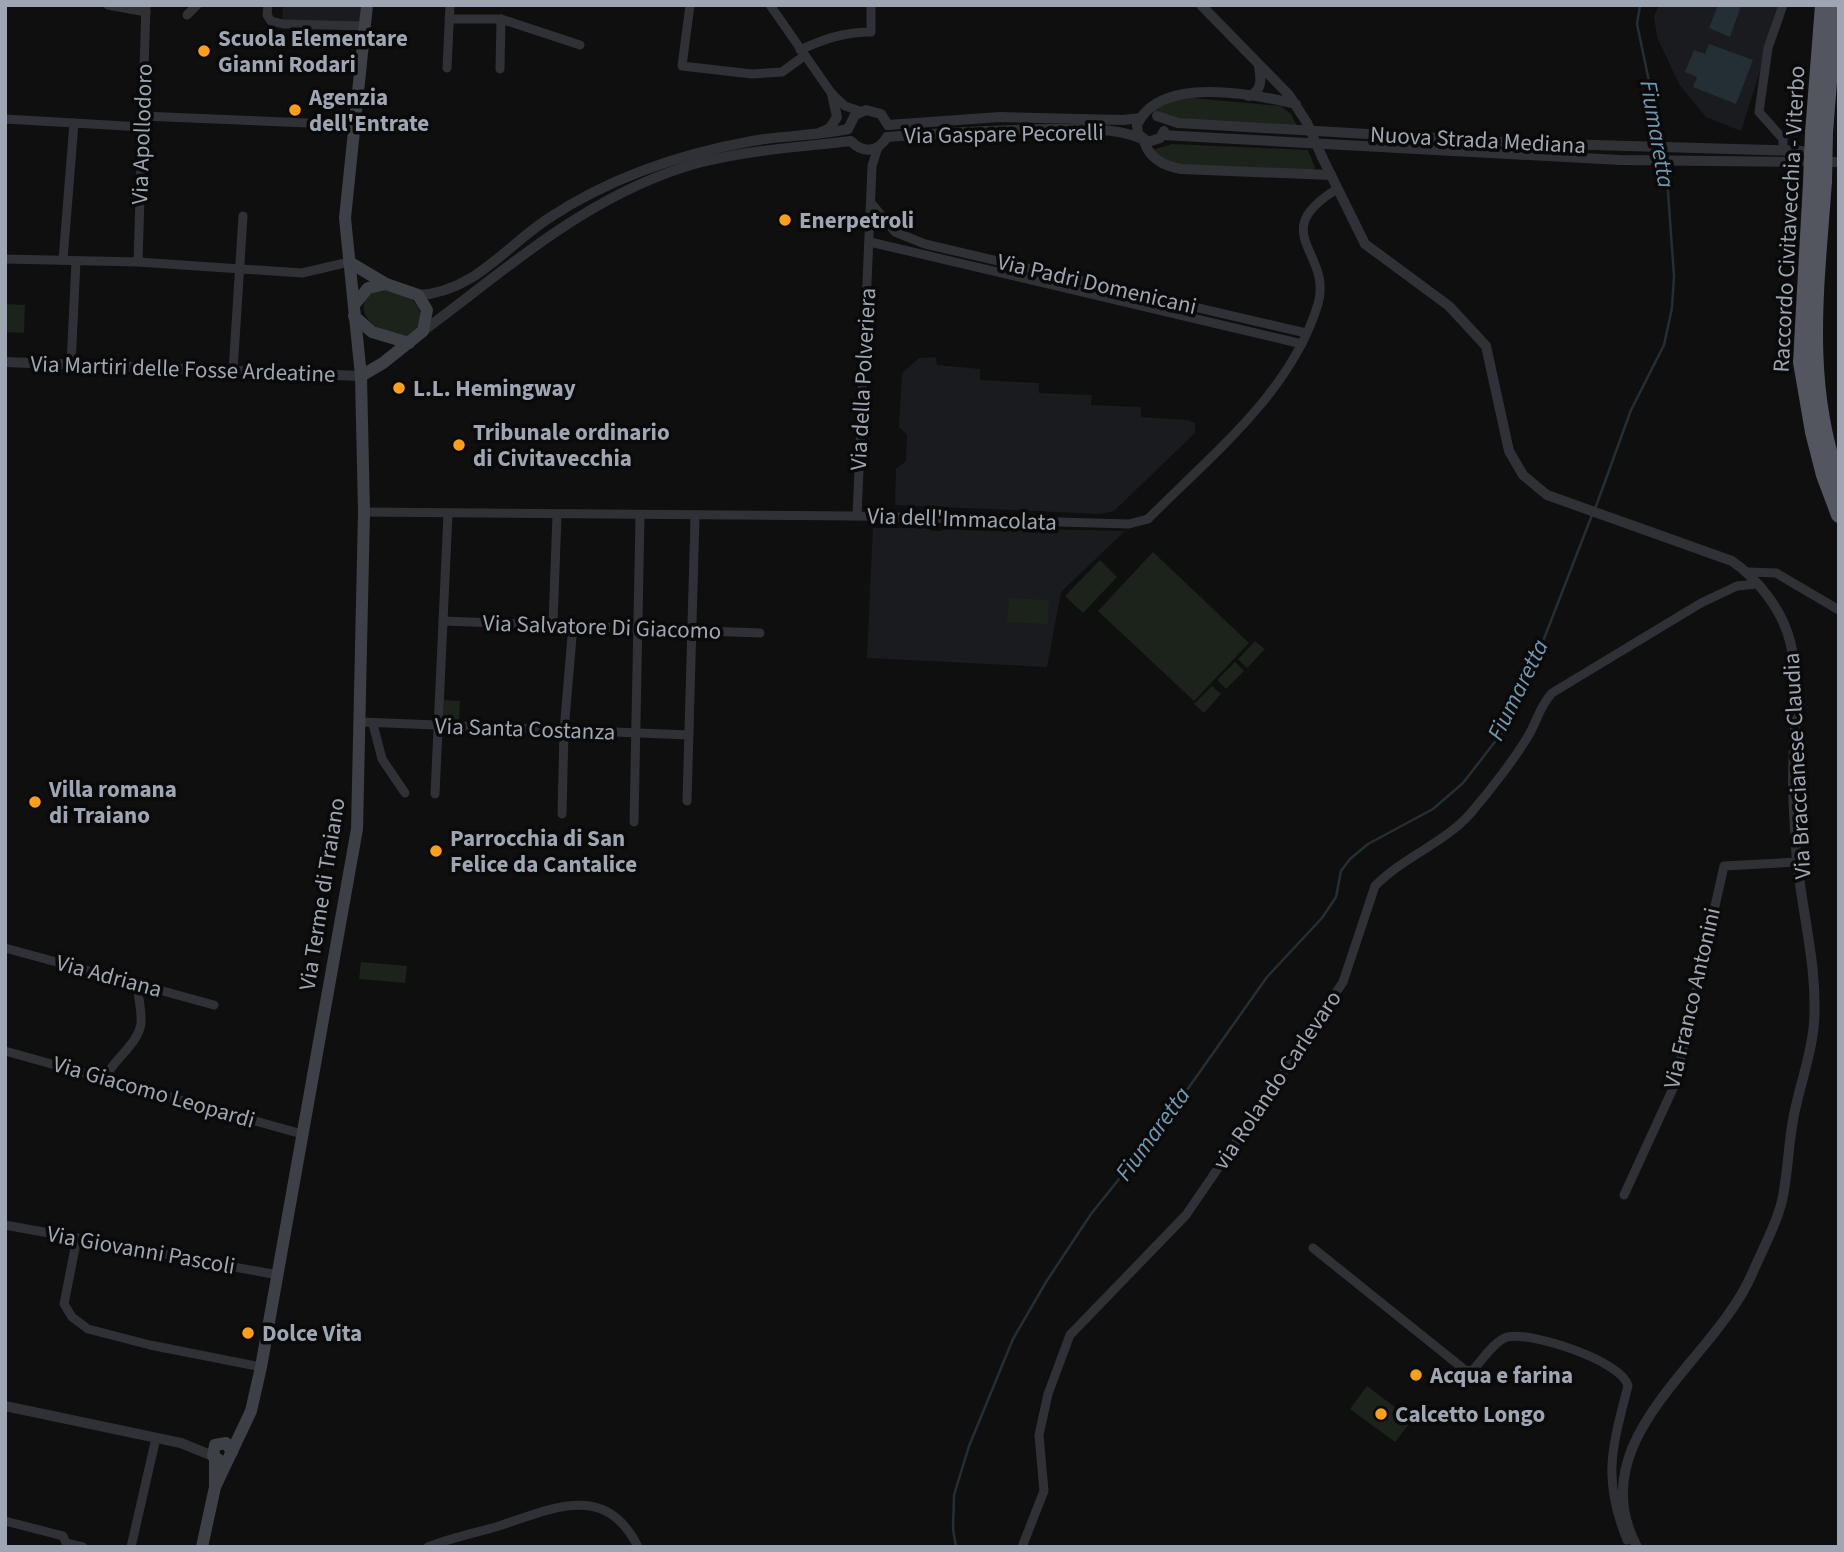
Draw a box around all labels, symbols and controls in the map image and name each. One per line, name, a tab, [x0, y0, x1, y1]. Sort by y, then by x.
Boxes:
place label: Scuola Elementare Gianni Rodari	[218, 22, 408, 81]
marker: Scuola Elementare Gianni Rodari	[196, 43, 212, 59]
street label: Via Apollodoro	[123, 63, 161, 205]
street label: Raccordo Civitavecchia - Viterbo	[1764, 65, 1814, 373]
water label: Fiumaretta	[1630, 77, 1684, 191]
place label: Agenzia dell'Entrate	[308, 81, 429, 140]
marker: Agenzia dell'Entrate	[287, 102, 303, 118]
street label: Via Gaspare Pecorelli	[904, 116, 1104, 152]
street label: Nuova Strada Mediana	[1369, 118, 1587, 162]
place label: Enerpetroli	[799, 204, 914, 237]
marker: Enerpetroli	[777, 212, 793, 228]
street label: Via Padri Domenicani	[994, 245, 1200, 323]
street label: Via della Polveriera	[842, 287, 884, 471]
street label: Via Martiri delle Fosse Ardeatine	[30, 347, 336, 391]
place label: L.L. Hemingway	[413, 372, 576, 405]
marker: L.L. Hemingway	[391, 380, 407, 396]
place label: Tribunale ordinario di Civitavecchia	[473, 416, 670, 475]
marker: Tribunale ordinario di Civitavecchia	[451, 437, 467, 453]
street label: Via dell'Immacolata	[867, 499, 1057, 539]
street label: Via Salvatore Di Giacomo	[482, 606, 722, 648]
water label: Fiumaretta	[1478, 633, 1558, 747]
street label: Via Braccianese Claudia	[1775, 652, 1819, 880]
street label: Via Santa Costanza	[434, 709, 616, 749]
place label: Villa romana di Traiano	[48, 773, 177, 832]
marker: Villa romana di Traiano	[27, 794, 43, 810]
street label: Via Terme di Traiano	[290, 795, 354, 993]
place label: Parrocchia di San Felice da Cantalice	[450, 822, 637, 881]
marker: Parrocchia di San Felice da Cantalice	[428, 843, 444, 859]
street label: Via Franco Antonini	[1655, 904, 1729, 1092]
street label: Via Adriana	[52, 946, 166, 1006]
street label: via Rolando Carlevaro	[1205, 984, 1349, 1176]
street label: Via Giacomo Leopardi	[49, 1047, 259, 1137]
water label: Fiumaretta	[1107, 1080, 1199, 1188]
street label: Via Giovanni Pascoli	[44, 1217, 238, 1283]
place label: Dolce Vita	[262, 1317, 362, 1350]
marker: Dolce Vita	[240, 1325, 256, 1341]
place label: Acqua e farina	[1429, 1359, 1573, 1392]
marker: Acqua e farina	[1408, 1367, 1424, 1383]
place label: Calcetto Longo	[1395, 1398, 1545, 1431]
marker: Calcetto Longo	[1373, 1406, 1389, 1422]

